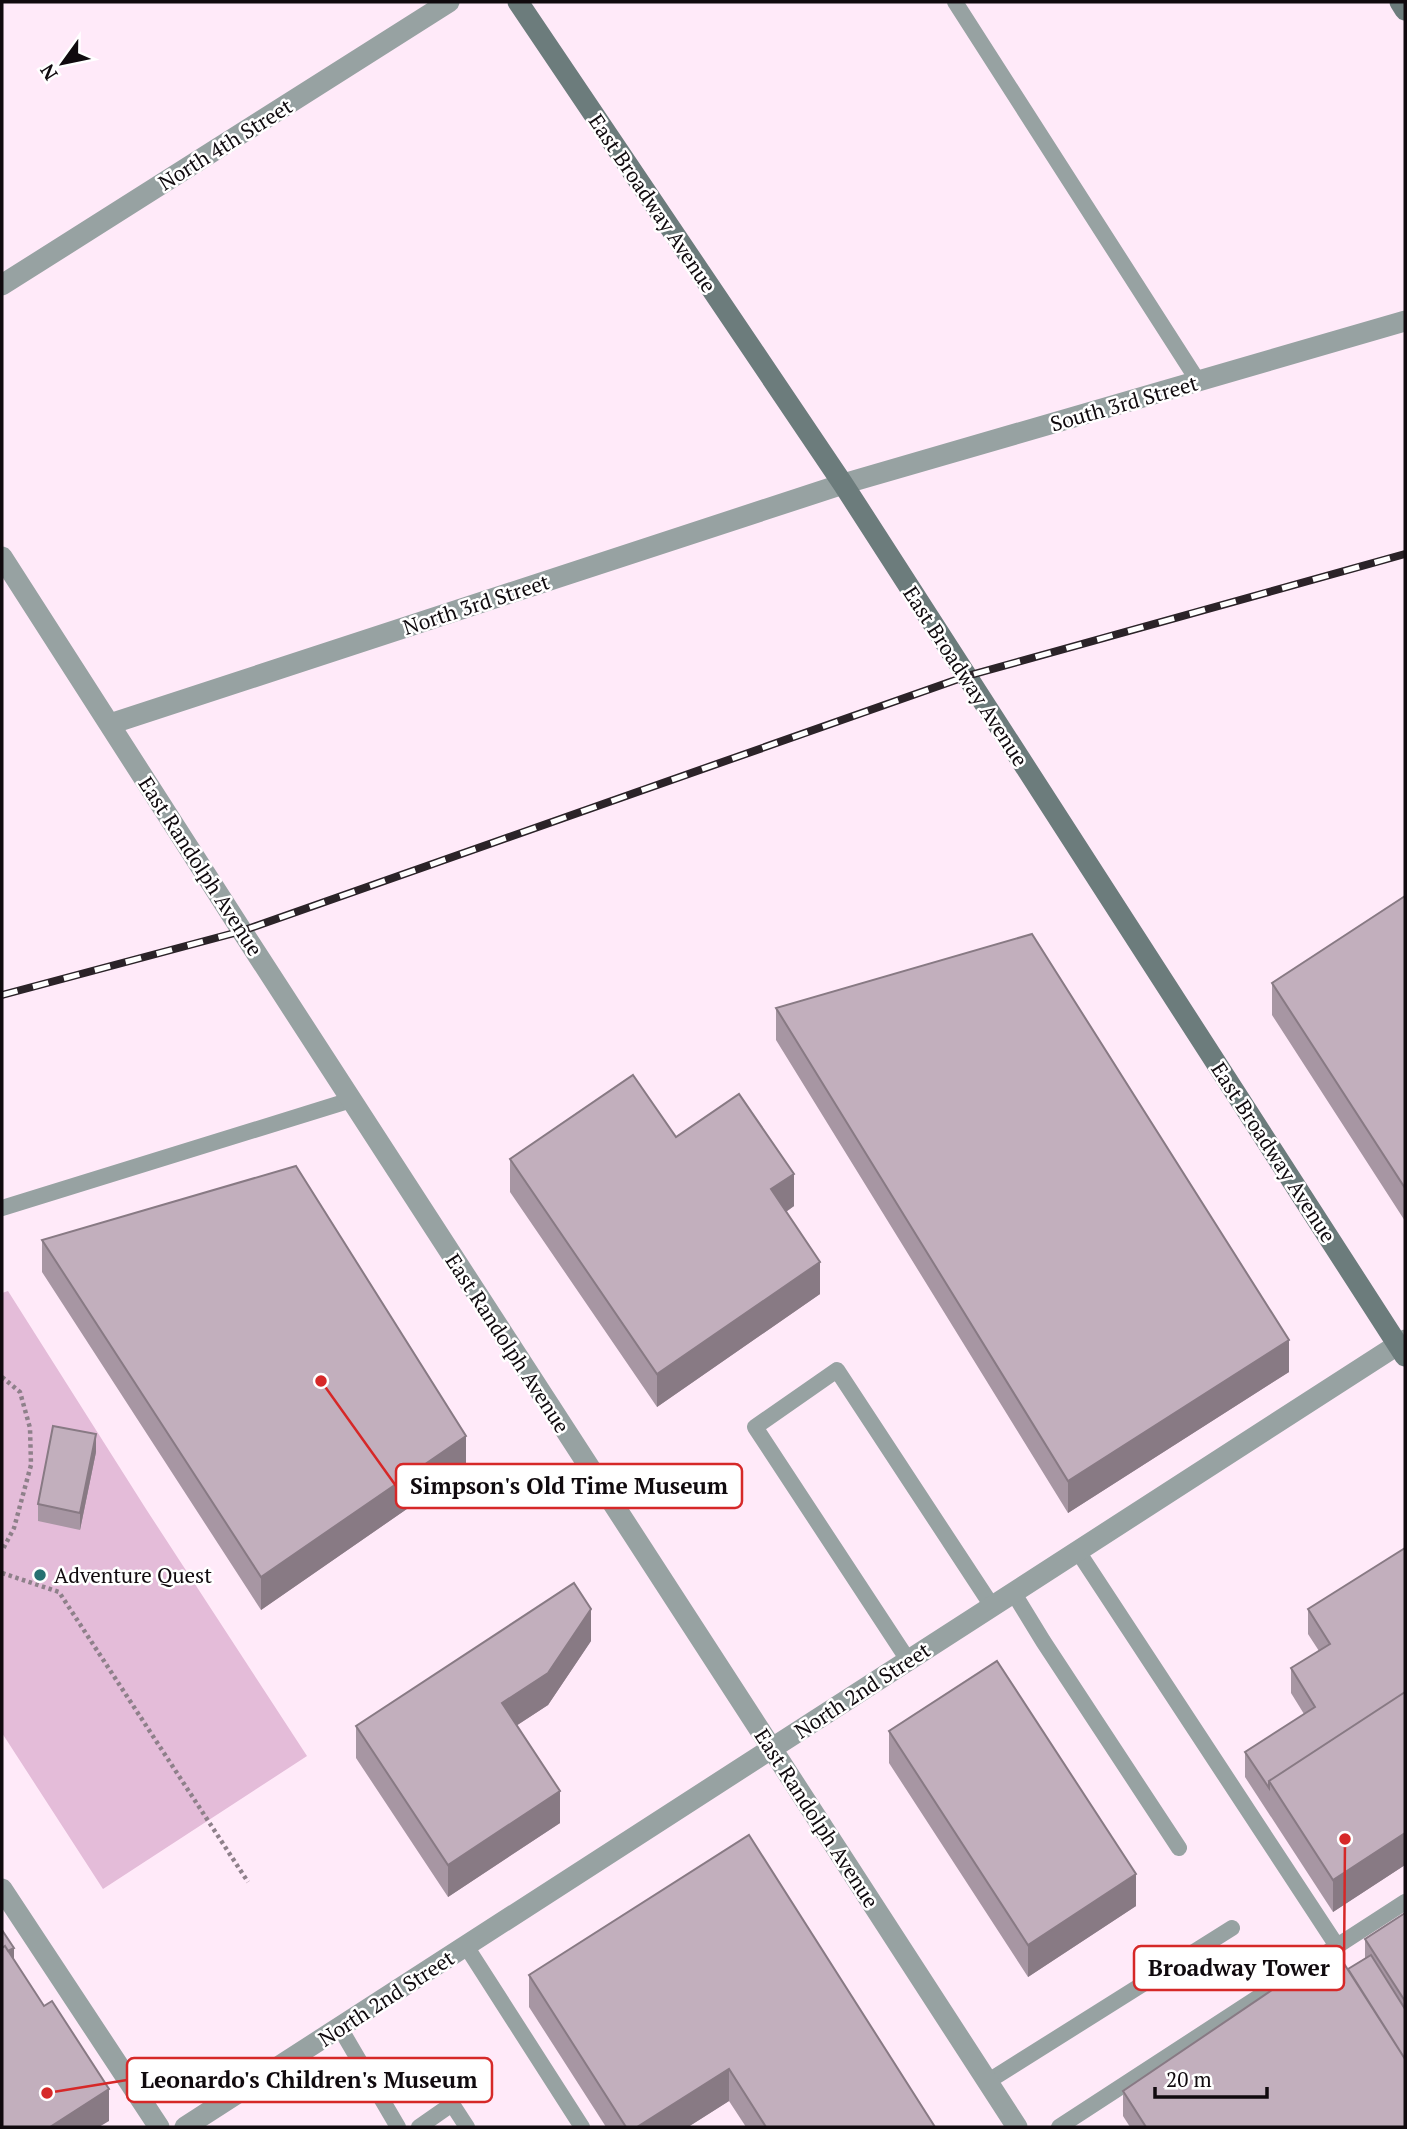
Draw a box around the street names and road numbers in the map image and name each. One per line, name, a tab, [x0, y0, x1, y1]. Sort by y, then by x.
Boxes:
street label: North 4th Street	[153, 92, 297, 196]
street label: East Broadway Avenue	[583, 108, 723, 298]
street label: South 3rd Street	[1047, 369, 1201, 437]
street label: North 3rd Street	[399, 567, 553, 641]
street label: East Broadway Avenue	[897, 580, 1035, 772]
street label: East Randolph Avenue	[132, 771, 270, 961]
street label: East Broadway Avenue	[1205, 1056, 1343, 1248]
street label: East Randolph Avenue	[439, 1248, 577, 1438]
street label: North 2nd Street	[789, 1635, 936, 1744]
street label: East Randolph Avenue	[748, 1723, 886, 1913]
street label: North 2nd Street	[313, 1943, 460, 2052]

